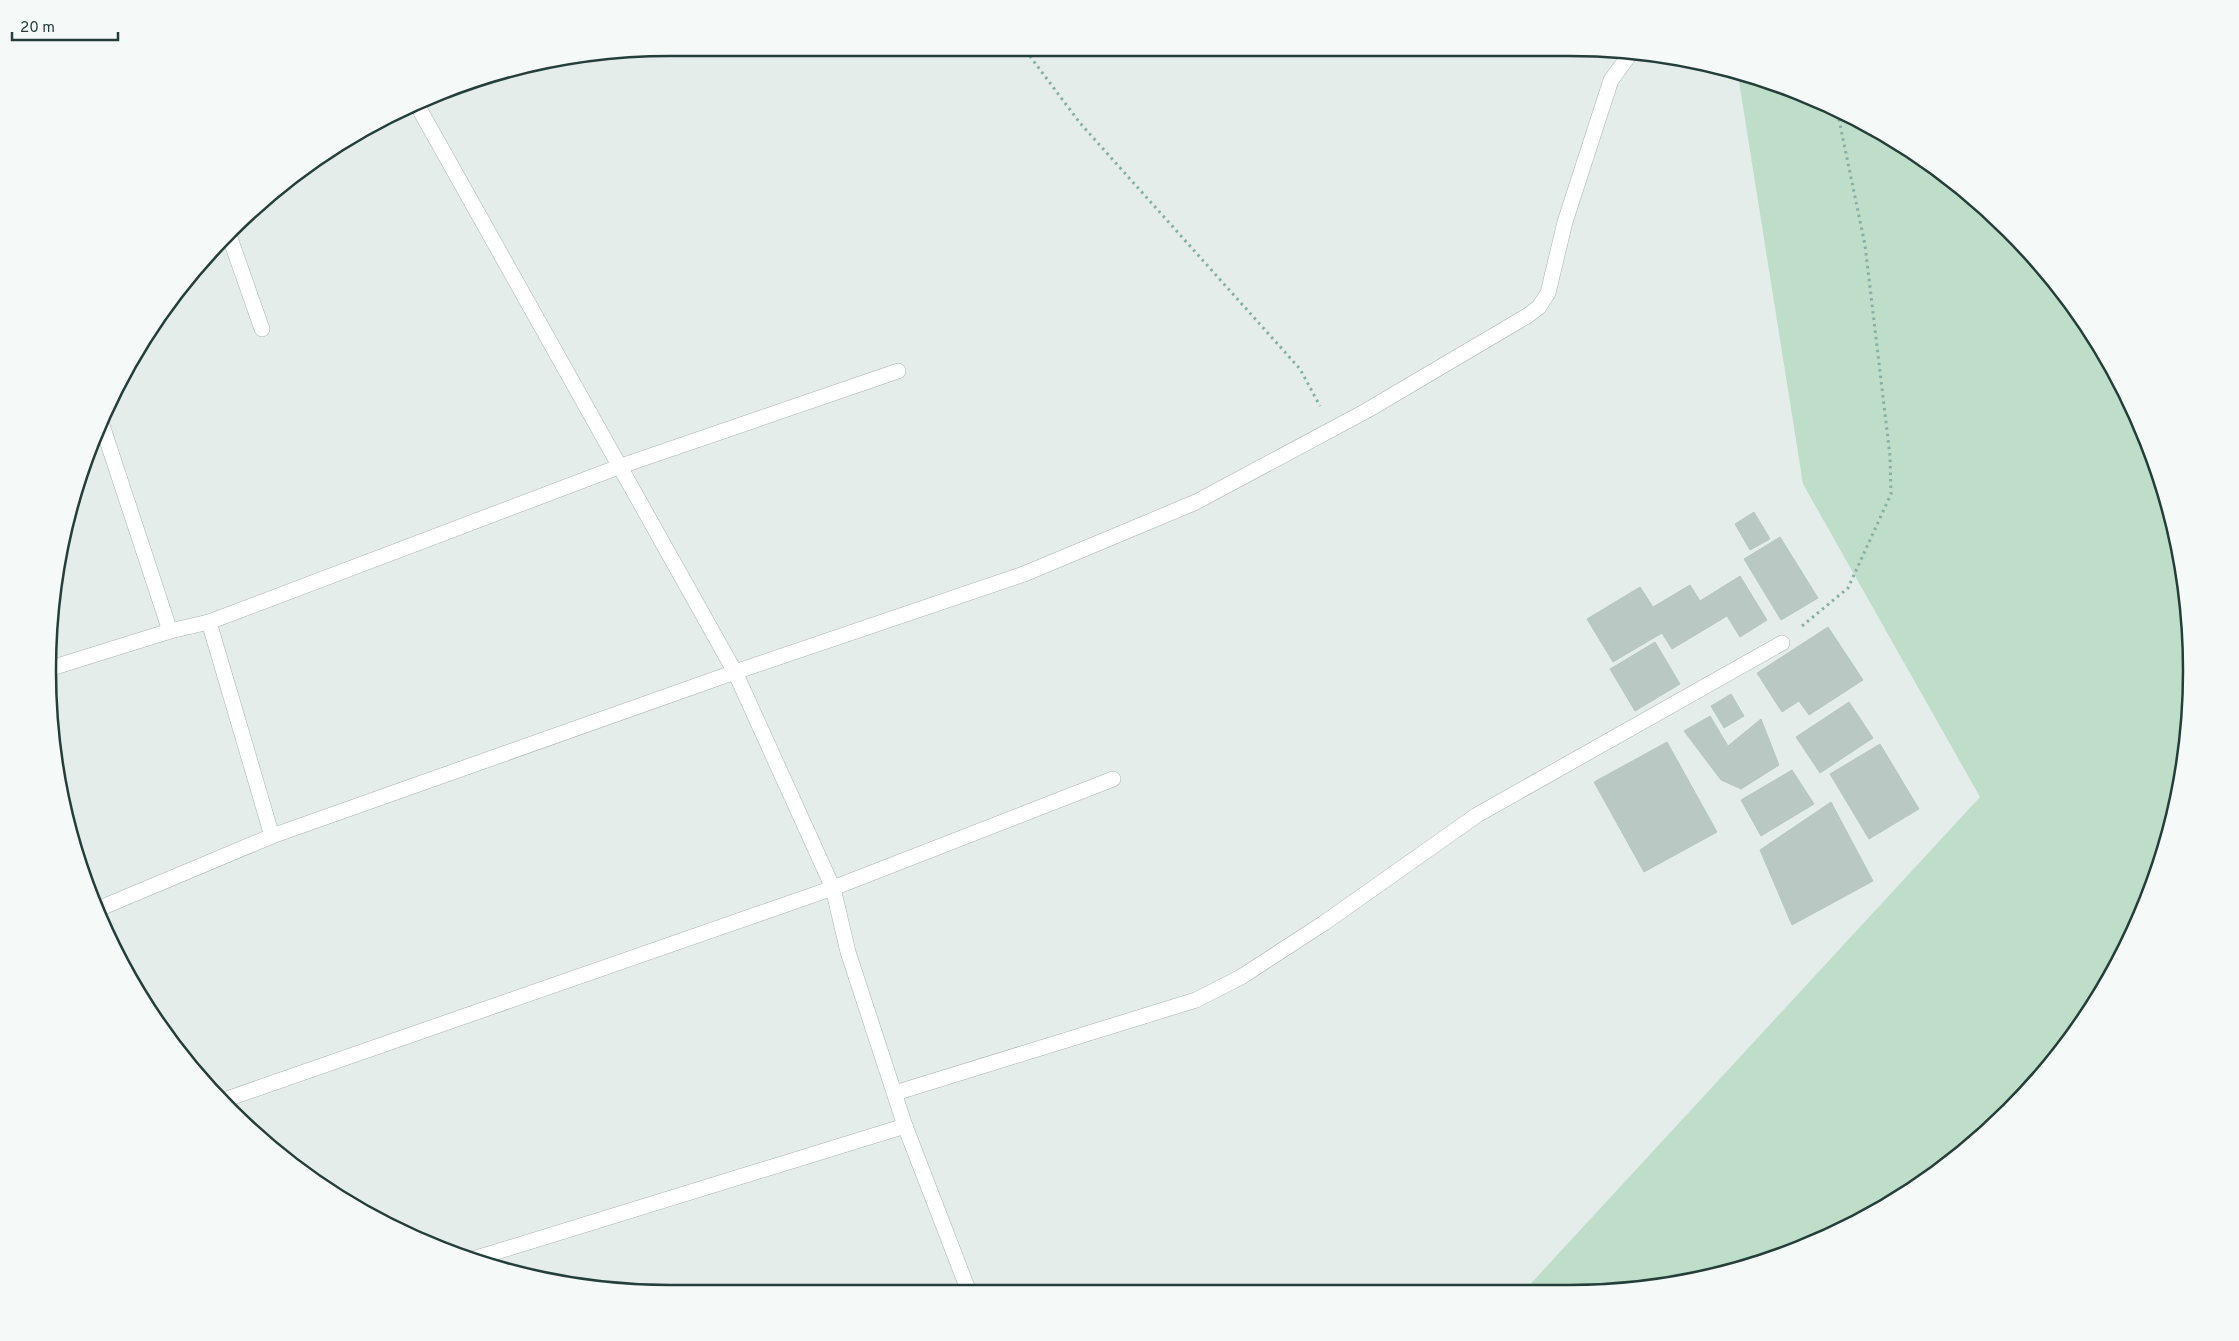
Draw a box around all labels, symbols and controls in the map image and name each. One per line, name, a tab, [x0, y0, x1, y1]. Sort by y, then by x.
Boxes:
scale bar	[12, 10, 119, 42]
text: 20 m	[20, 19, 55, 38]

